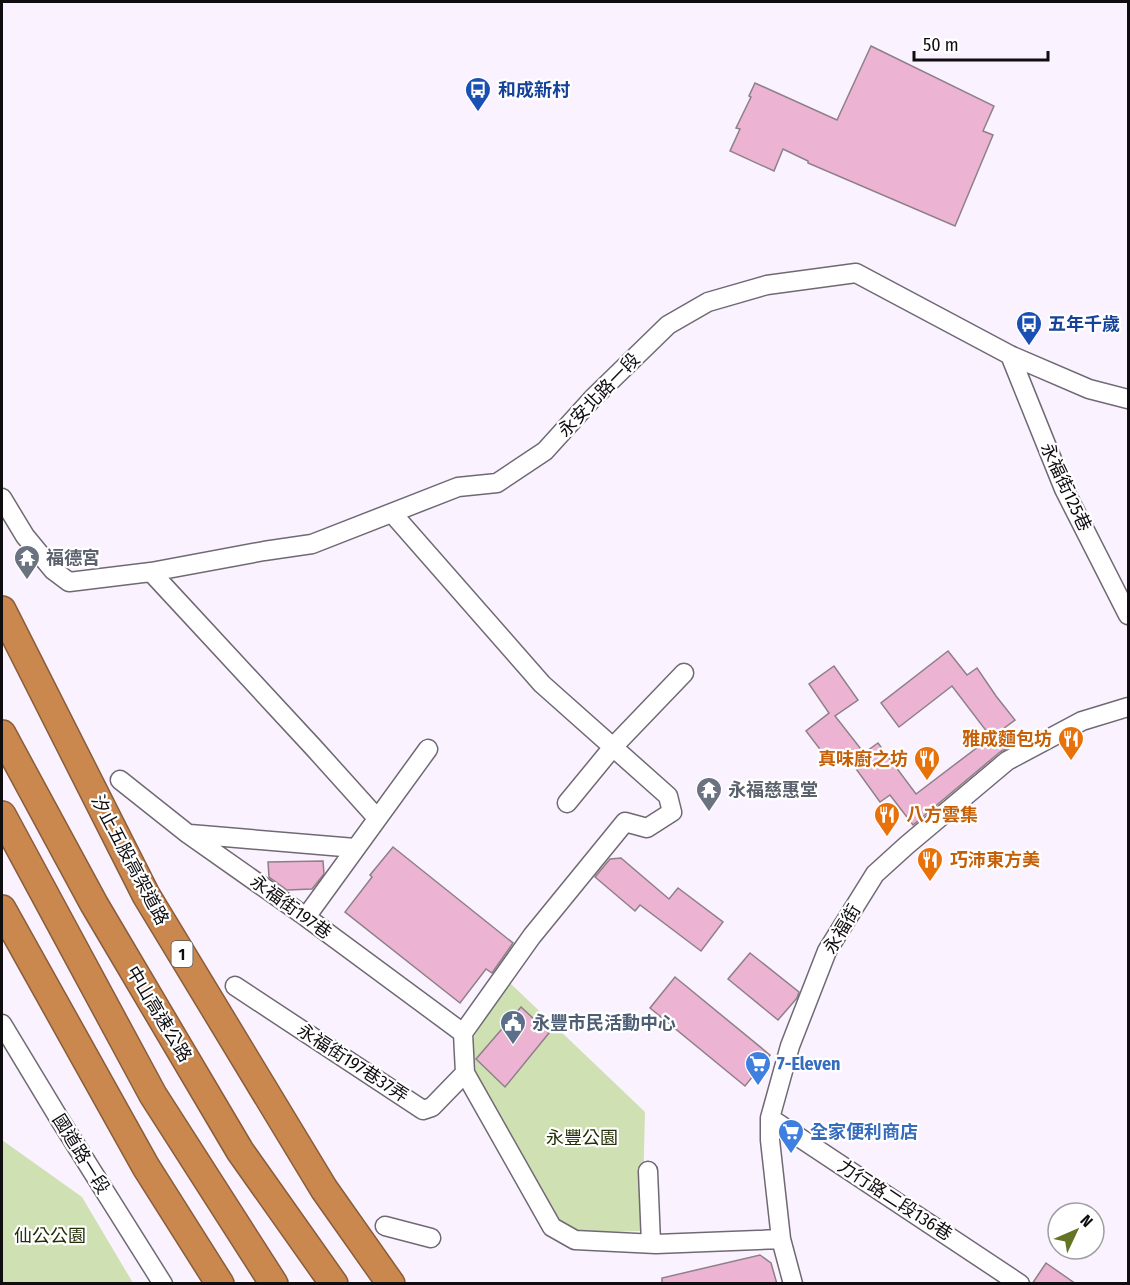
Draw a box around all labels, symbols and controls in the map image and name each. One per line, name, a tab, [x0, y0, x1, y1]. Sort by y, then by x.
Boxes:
scale bar	[914, 24, 1048, 62]
text: 50 m	[923, 34, 959, 56]
bus stop icon: 和成新村	[463, 75, 493, 113]
place label: 和成新村	[498, 79, 570, 101]
bus stop icon: 五年千歲	[1014, 309, 1044, 347]
place label: 五年千歲	[1048, 313, 1120, 335]
street label: 永安北路一段	[554, 349, 644, 441]
street label: 永福街125巷	[1036, 439, 1096, 535]
temple icon: 福德宮	[12, 543, 42, 581]
place label: 福德宮	[46, 547, 100, 569]
restaurant icon: 雅成麵包坊	[1056, 724, 1086, 762]
place label: 雅成麵包坊	[962, 728, 1052, 750]
restaurant icon: 真味廚之坊	[912, 744, 942, 782]
place label: 真味廚之坊	[818, 748, 908, 770]
temple icon: 永福慈惠堂	[694, 775, 724, 813]
place label: 永福慈惠堂	[728, 779, 818, 801]
street label: 汐止五股高架道路	[86, 791, 174, 929]
restaurant icon: 八方雲集	[872, 800, 902, 838]
place label: 八方雲集	[906, 804, 978, 826]
restaurant icon: 巧沛東方美	[915, 845, 945, 883]
place label: 巧沛東方美	[950, 849, 1040, 871]
street label: 永福街197巷	[246, 870, 336, 944]
street label: 永福街	[819, 900, 865, 958]
road number: 1	[172, 941, 192, 967]
street label: 中山高速公路	[122, 962, 196, 1066]
public building icon: 永豐市民活動中心	[498, 1008, 528, 1046]
place label: 永豐市民活動中心	[532, 1012, 676, 1034]
street label: 永福街197巷37弄	[293, 1019, 413, 1107]
supermarket icon: 7-Eleven	[743, 1049, 773, 1087]
place label: 7-Eleven	[777, 1053, 840, 1075]
street label: 國道路一段	[48, 1110, 114, 1198]
supermarket icon: 全家便利商店	[776, 1117, 806, 1155]
place label: 全家便利商店	[810, 1121, 918, 1143]
park label: 永豐公園	[546, 1127, 618, 1149]
street label: 力行路二段136巷	[834, 1155, 956, 1245]
north arrow	[1046, 1201, 1106, 1261]
text: N	[1076, 1211, 1097, 1231]
park label: 仙公公園	[14, 1225, 86, 1247]

